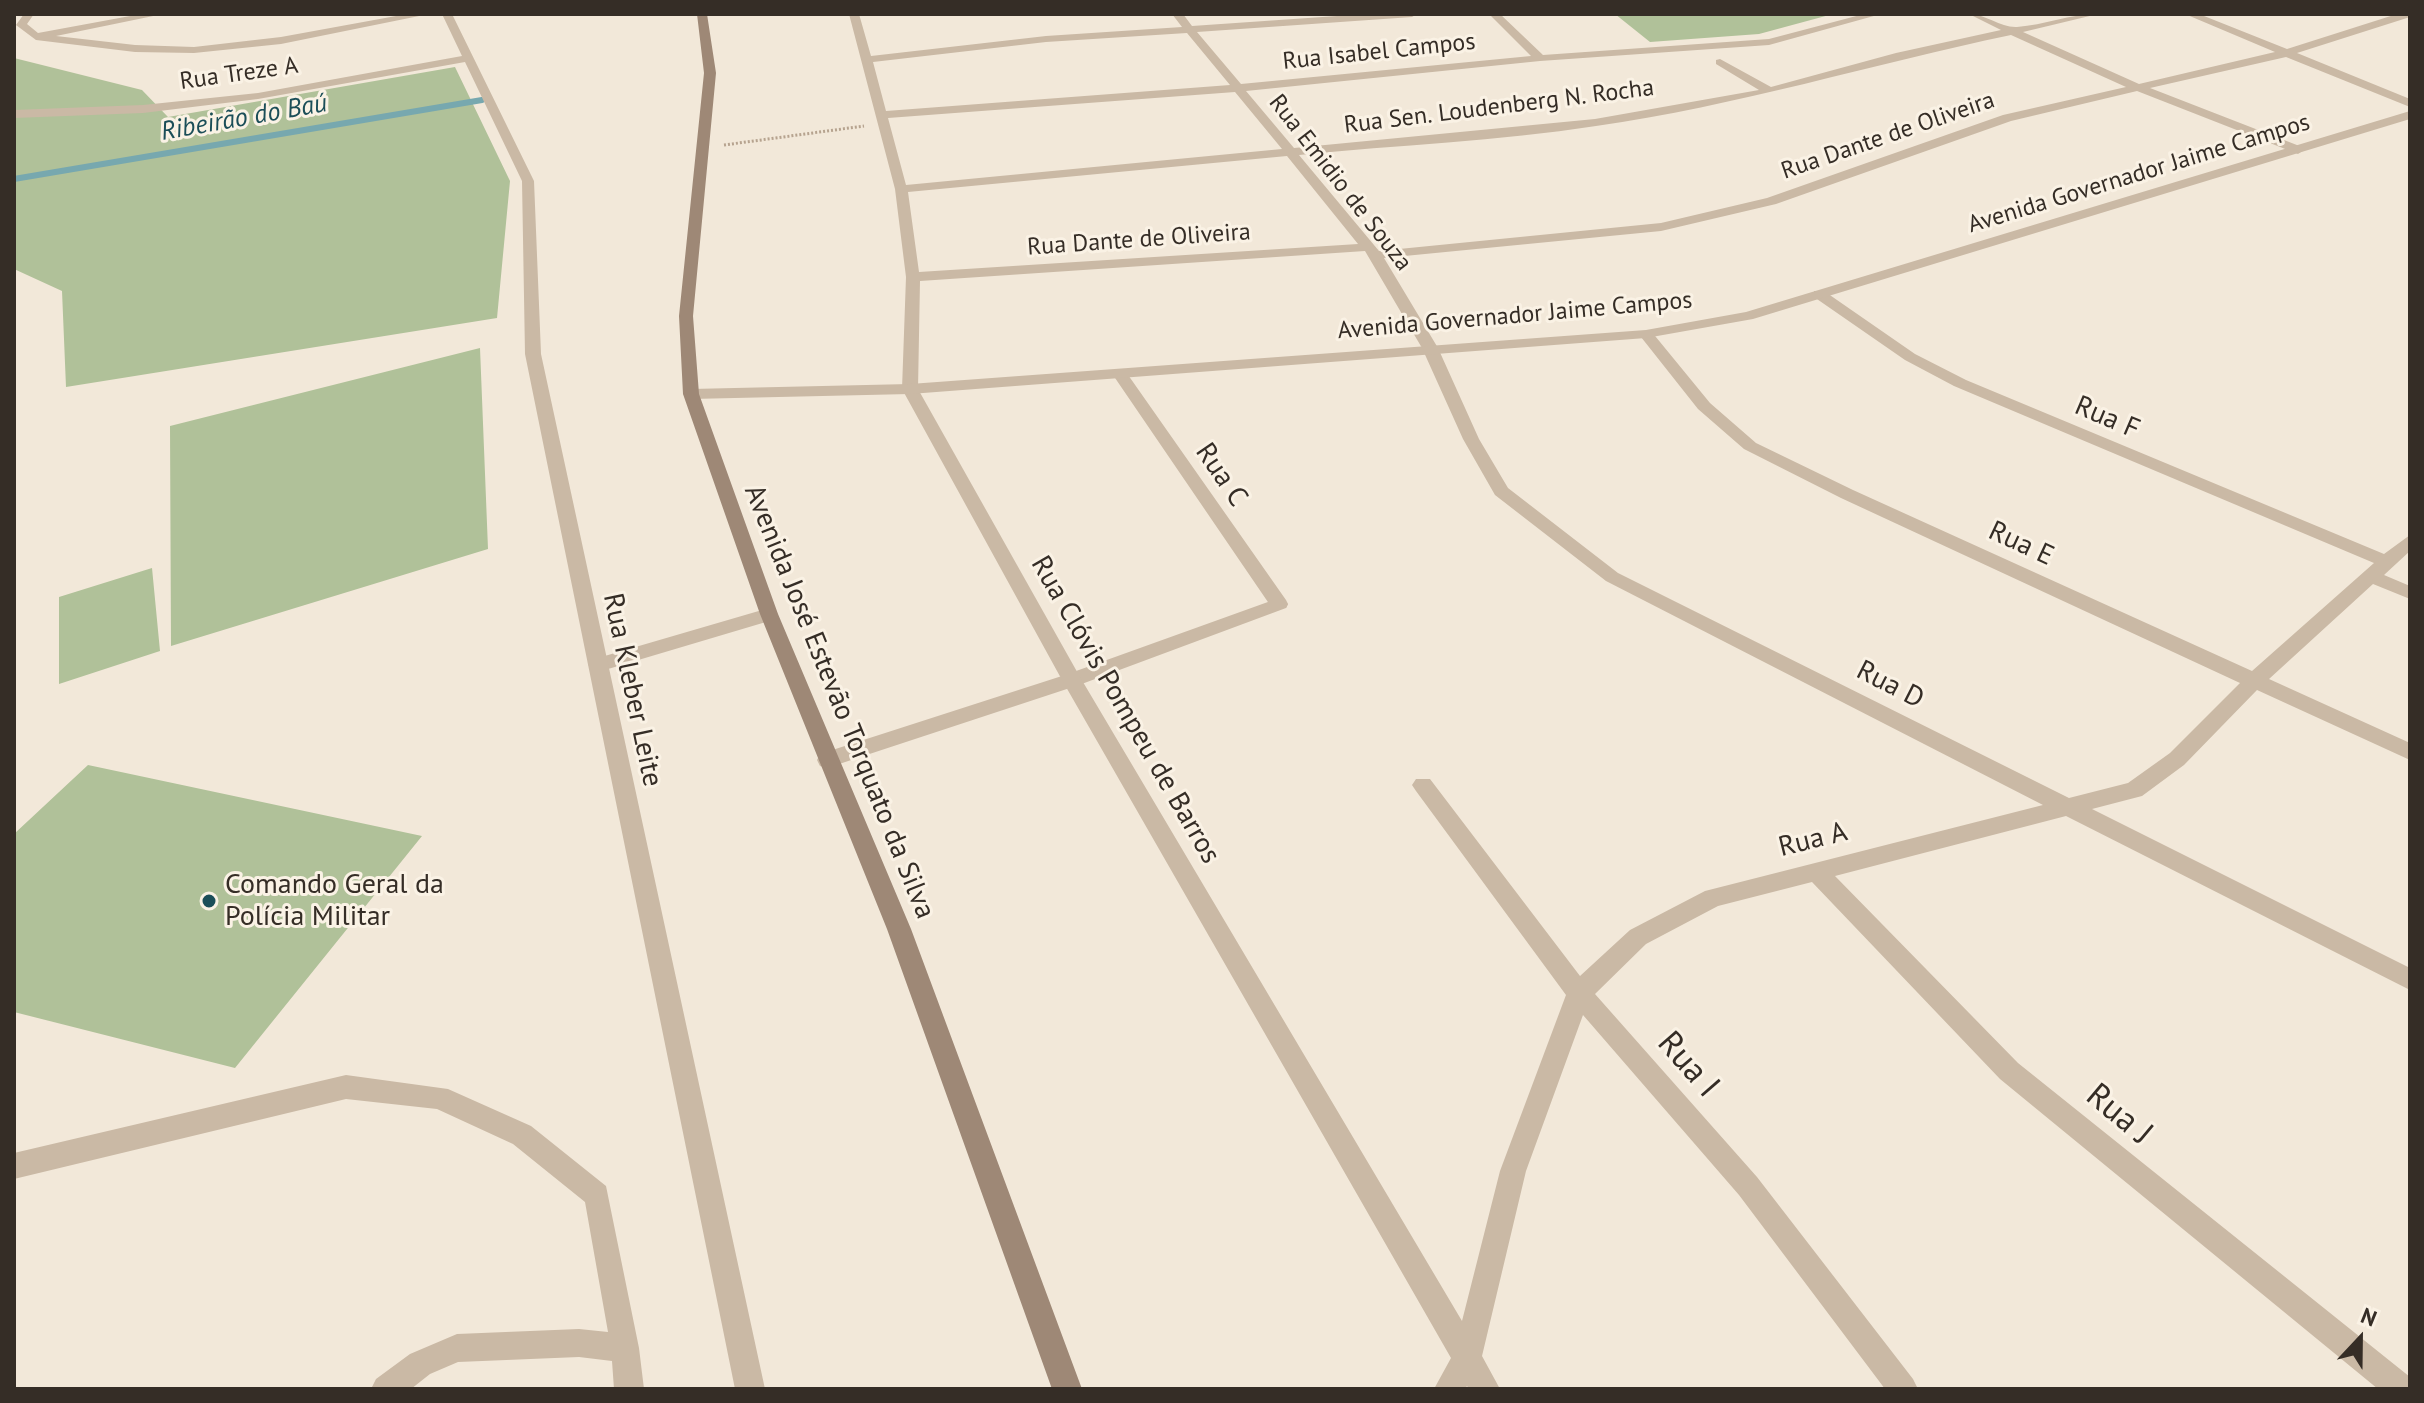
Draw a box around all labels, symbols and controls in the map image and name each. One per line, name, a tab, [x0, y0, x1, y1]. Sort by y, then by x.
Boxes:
street label: Rua Isabel Campos	[1281, 28, 1477, 76]
street label: Rua Treze A	[178, 51, 300, 97]
street label: Rua Sen. Loudenberg N. Rocha	[1342, 74, 1656, 140]
street label: Rua Dante de Oliveira	[1777, 86, 1999, 186]
water label: Ribeirão do Baú	[159, 88, 329, 148]
street label: Rua Emidio de Souza	[1262, 89, 1418, 277]
street label: Avenida Governador Jaime Campos	[1965, 108, 2313, 240]
street label: Rua Dante de Oliveira	[1026, 218, 1252, 262]
street label: Avenida Governador Jaime Campos	[1337, 286, 1693, 346]
street label: Rua F	[2069, 389, 2145, 447]
street label: Rua C	[1188, 437, 1254, 513]
street label: Avenida José Estevão Torquato da Silva	[736, 480, 942, 924]
street label: Rua E	[1983, 514, 2059, 574]
street label: Rua Clóvis Pompeu de Barros	[1023, 550, 1227, 870]
street label: Rua Kleber Leite	[595, 590, 669, 790]
street label: Rua D	[1851, 654, 1929, 716]
street label: Rua A	[1775, 815, 1851, 865]
place label: Comando Geral da Polícia Militar	[225, 868, 444, 934]
marker: Comando Geral da Polícia Militar	[200, 892, 218, 910]
street label: Rua I	[1648, 1024, 1728, 1106]
street label: Rua J	[2078, 1076, 2160, 1154]
north arrow	[2320, 1299, 2400, 1379]
text: N	[2357, 1301, 2381, 1332]

